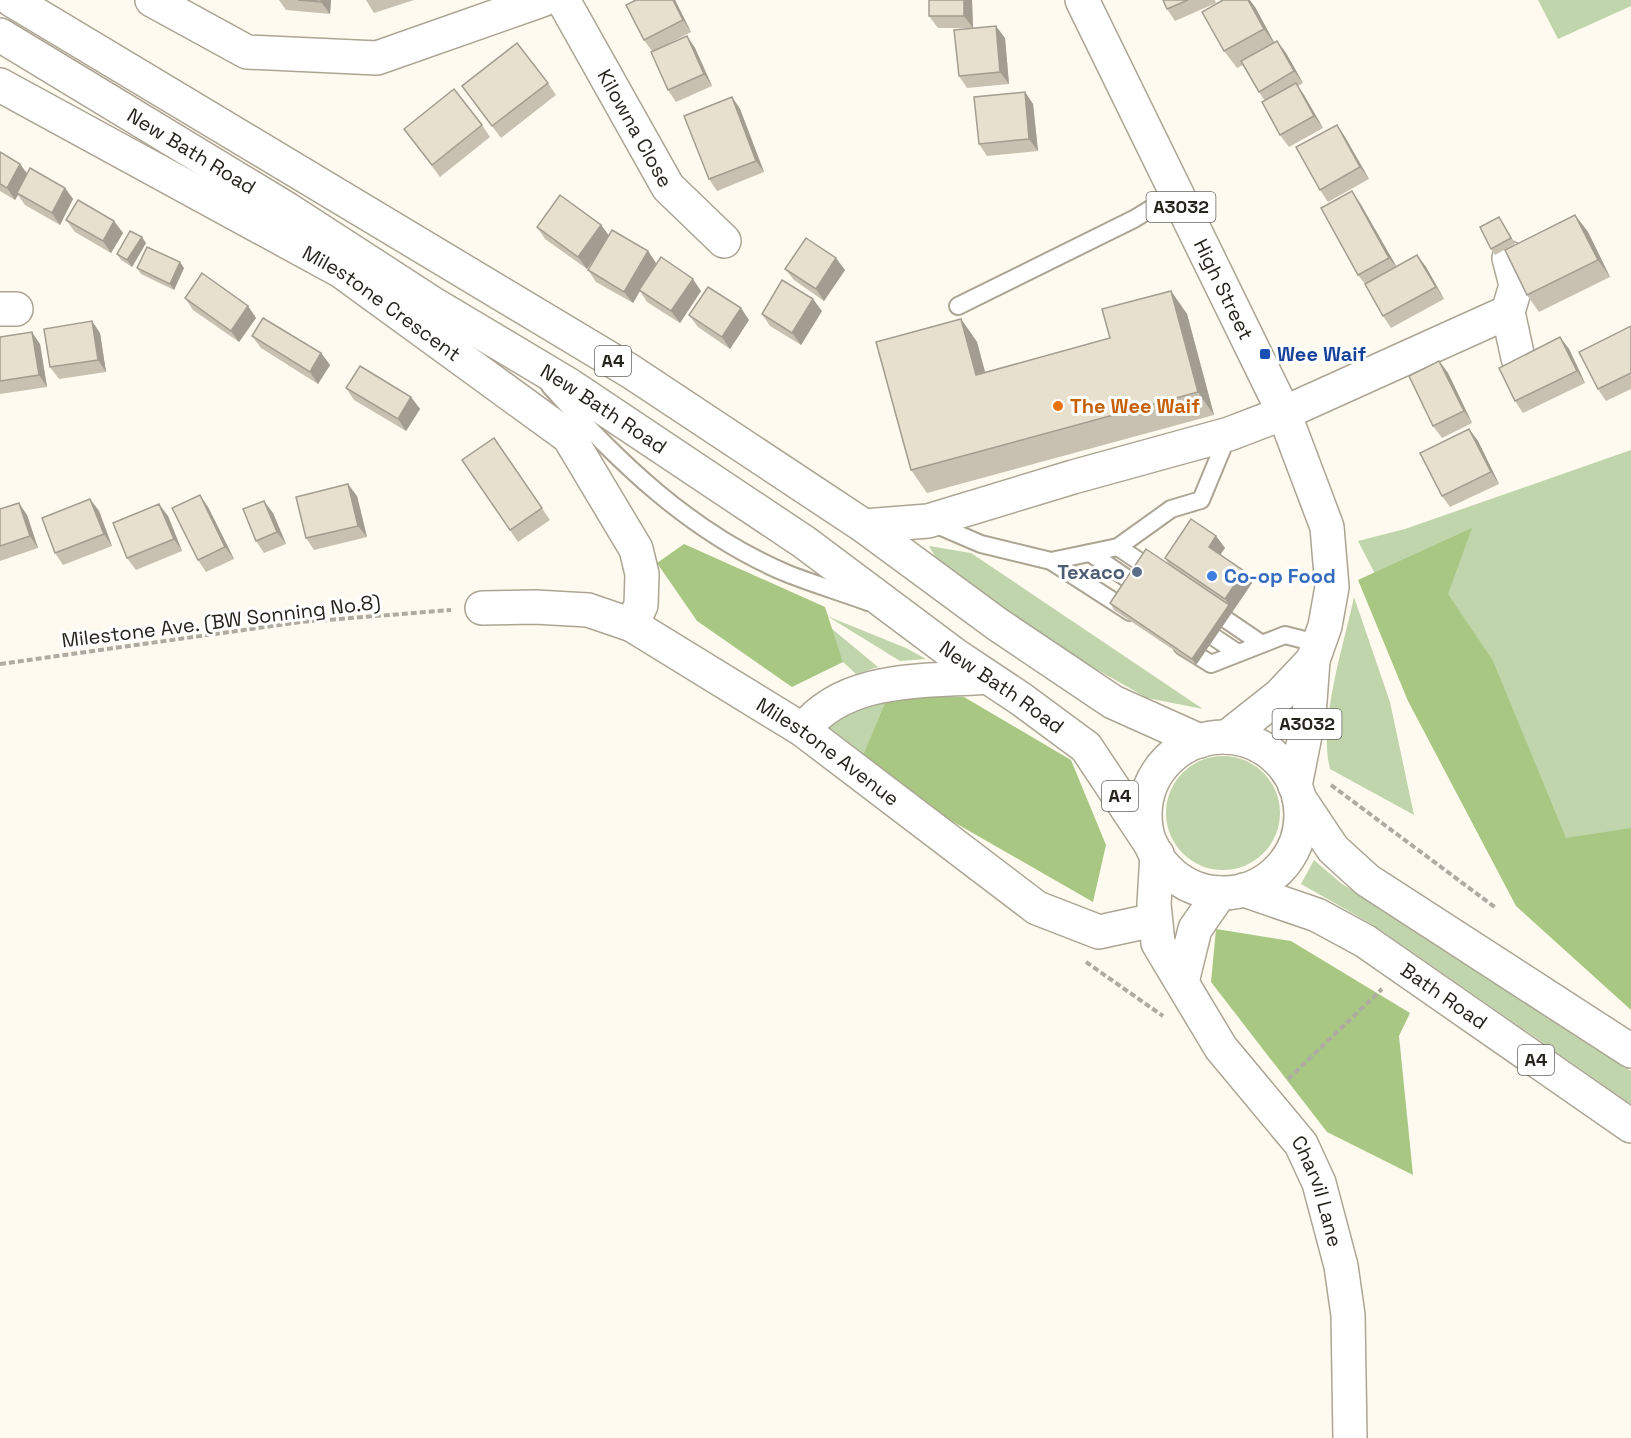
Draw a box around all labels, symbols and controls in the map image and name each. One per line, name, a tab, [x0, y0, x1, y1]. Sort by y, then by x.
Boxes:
street label: Kilowna Close	[591, 64, 679, 192]
street label: New Bath Road	[122, 102, 261, 200]
road number: A3032	[1146, 192, 1216, 222]
street label: High Street	[1188, 234, 1259, 344]
street label: Milestone Crescent	[298, 239, 466, 367]
place label: Wee Waif	[1277, 341, 1367, 367]
road number: A4	[595, 346, 631, 376]
marker: Wee Waif	[1258, 347, 1272, 361]
street label: New Bath Road	[536, 358, 672, 460]
place label: The Wee Waif	[1070, 393, 1200, 419]
marker: The Wee Waif	[1051, 399, 1065, 413]
place label: Texaco	[1057, 559, 1125, 585]
place label: Co-op Food	[1224, 563, 1336, 589]
marker: Texaco	[1130, 565, 1144, 579]
marker: Co-op Food	[1205, 569, 1219, 583]
street label: Milestone Ave. (BW Sonning No.8)	[60, 589, 382, 653]
street label: New Bath Road	[934, 635, 1069, 739]
street label: Milestone Avenue	[752, 692, 905, 812]
road number: A3032	[1272, 709, 1342, 739]
road number: A4	[1102, 781, 1138, 811]
street label: Bath Road	[1396, 957, 1492, 1035]
road number: A4	[1518, 1045, 1554, 1075]
street label: Charvil Lane	[1286, 1130, 1348, 1250]

